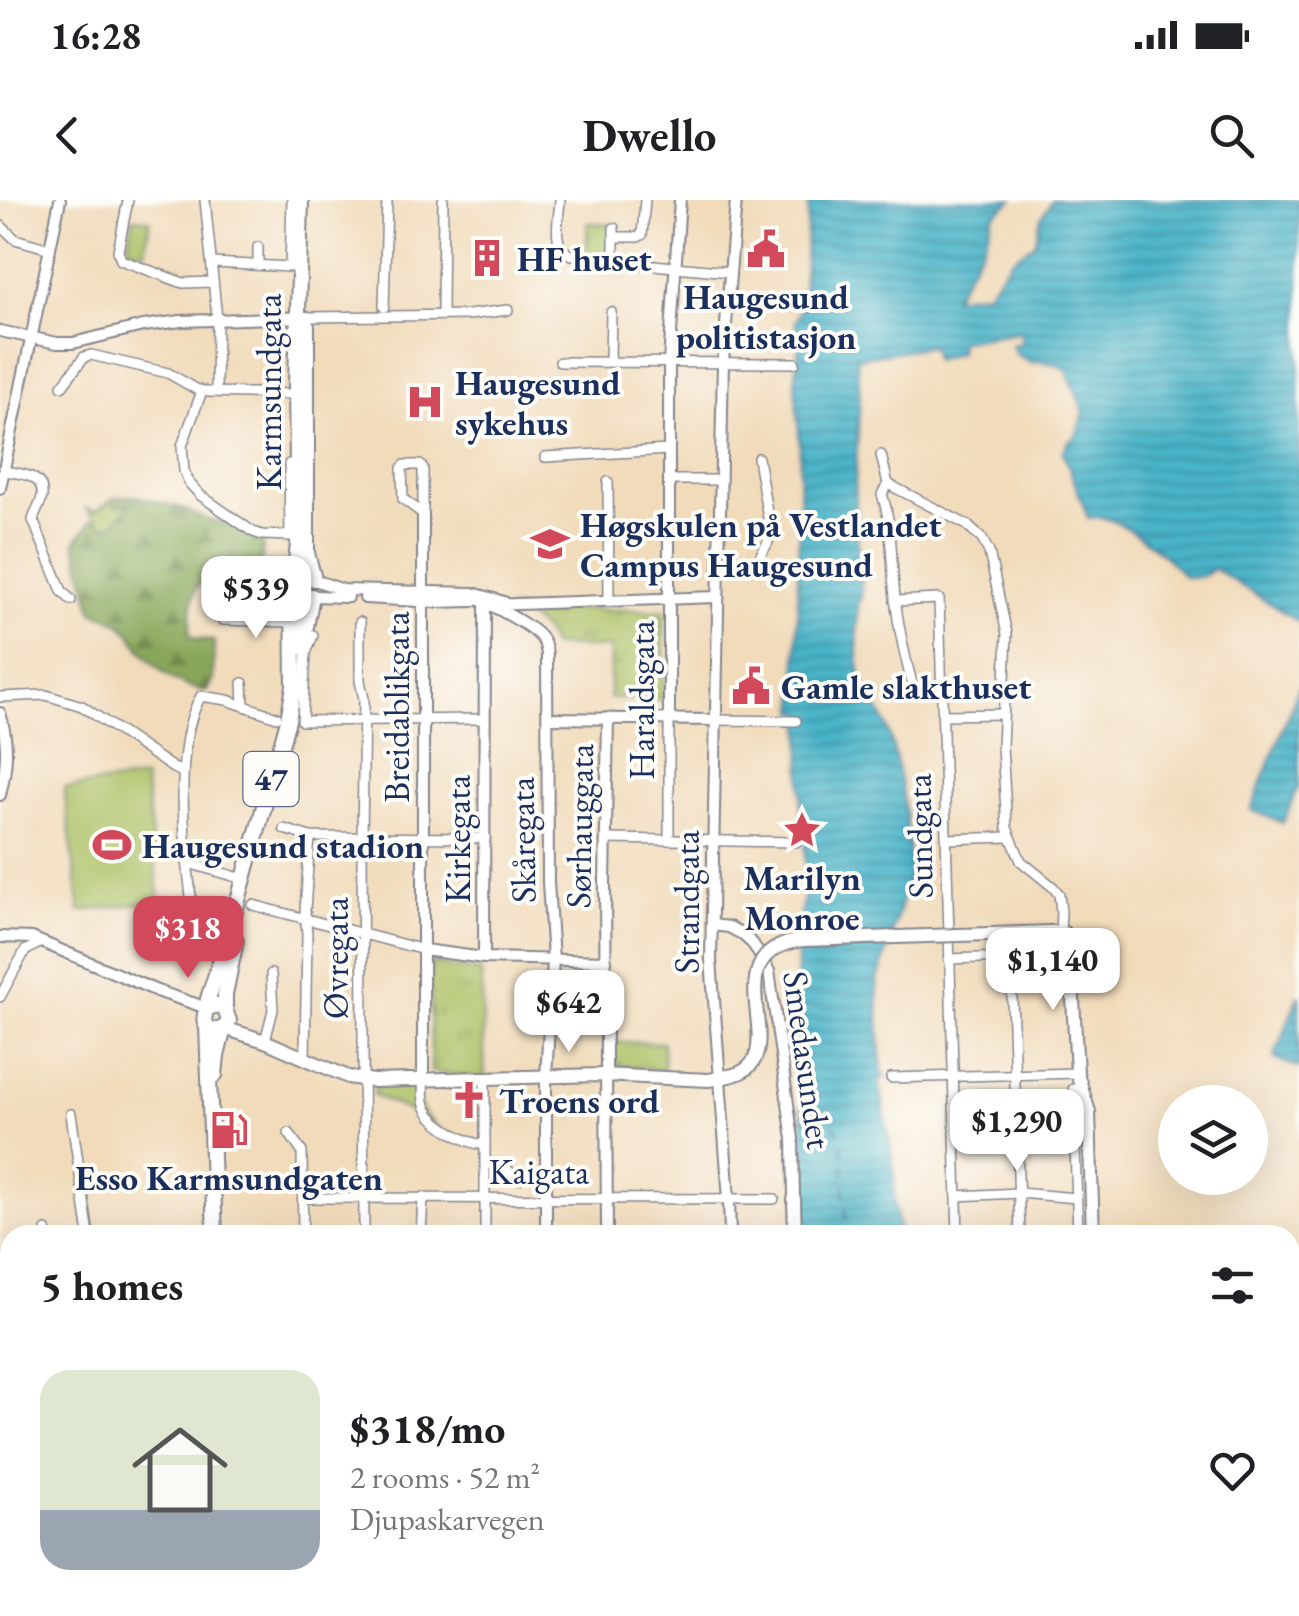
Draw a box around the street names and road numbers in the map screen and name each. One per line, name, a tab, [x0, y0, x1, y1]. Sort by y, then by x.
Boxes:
street label: Karmsundgata	[246, 294, 291, 490]
street label: Breidablikgata	[374, 611, 419, 803]
street label: Haraldsgata	[619, 620, 664, 780]
street label: Sørhauggata	[555, 743, 603, 909]
road number: 47	[244, 752, 298, 806]
street label: Sundgata	[895, 773, 943, 899]
street label: Kirkegata	[435, 775, 480, 903]
street label: Skåregata	[498, 777, 546, 903]
street label: Strandgata	[664, 830, 709, 974]
street label: Øvregata	[313, 897, 358, 1019]
street label: Smedasundet	[773, 968, 843, 1152]
street label: Kaigata	[489, 1149, 589, 1194]

